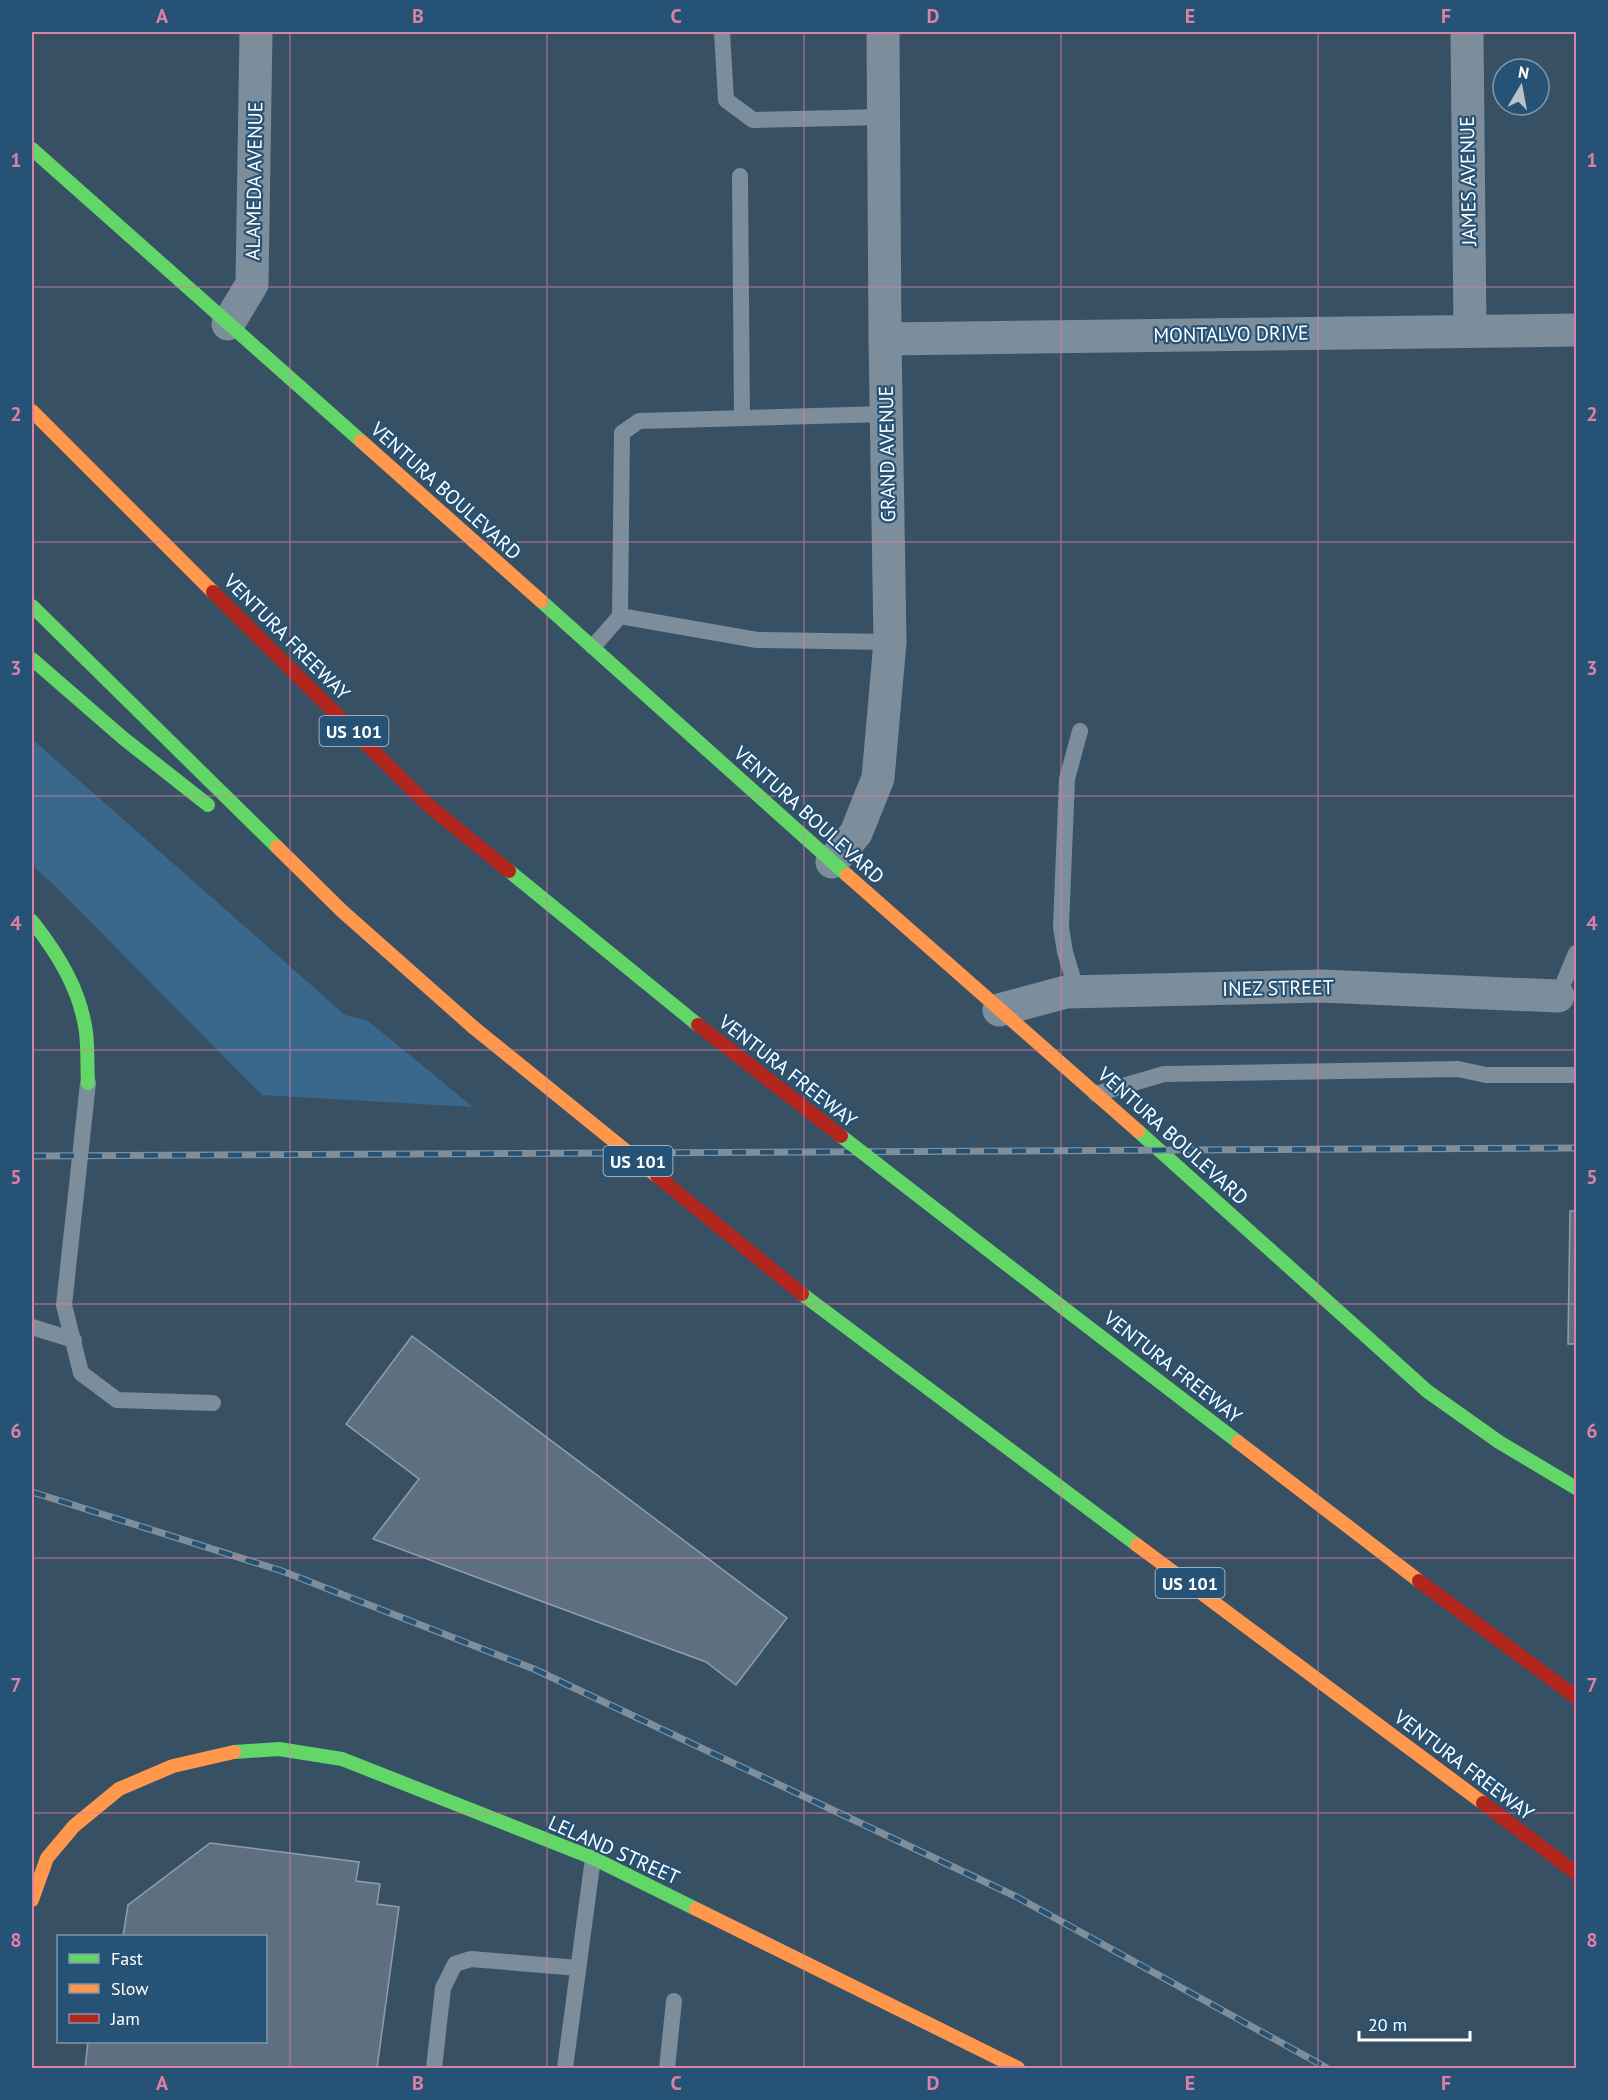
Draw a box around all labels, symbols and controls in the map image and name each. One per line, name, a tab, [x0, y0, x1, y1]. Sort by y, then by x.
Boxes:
text: A	[156, 3, 169, 29]
text: B	[412, 3, 424, 29]
text: C	[670, 3, 682, 29]
text: D	[927, 3, 940, 29]
text: E	[1185, 3, 1195, 29]
text: F	[1441, 3, 1451, 29]
north arrow	[1491, 57, 1551, 117]
text: N	[1517, 61, 1531, 83]
street label: ALAMEDA AVENUE	[240, 101, 268, 261]
street label: JAMES AVENUE	[1454, 116, 1482, 247]
text: 1	[10, 147, 22, 173]
text: 1	[1586, 147, 1598, 173]
street label: MONTALVO DRIVE	[1153, 320, 1309, 348]
street label: GRAND AVENUE	[873, 385, 901, 523]
text: 2	[10, 401, 22, 427]
text: 2	[1586, 401, 1598, 427]
street label: VENTURA BOULEVARD	[365, 416, 527, 566]
street label: VENTURA FREEWAY	[218, 568, 356, 706]
text: 3	[10, 655, 22, 681]
text: 3	[1586, 655, 1598, 681]
road number: US 101	[320, 716, 388, 746]
street label: VENTURA BOULEVARD	[728, 740, 890, 890]
text: 4	[10, 910, 22, 936]
text: 4	[1586, 910, 1598, 936]
street label: INEZ STREET	[1222, 974, 1334, 1002]
street label: VENTURA FREEWAY	[713, 1008, 863, 1134]
street label: VENTURA BOULEVARD	[1092, 1061, 1254, 1211]
road number: US 101	[604, 1146, 672, 1176]
text: 5	[10, 1164, 22, 1190]
text: 5	[1586, 1164, 1598, 1190]
street label: VENTURA FREEWAY	[1098, 1304, 1248, 1430]
text: 6	[10, 1418, 22, 1444]
text: 6	[1586, 1418, 1598, 1444]
road number: US 101	[1156, 1568, 1224, 1598]
text: 7	[10, 1672, 22, 1698]
text: 7	[1586, 1672, 1598, 1698]
street label: VENTURA FREEWAY	[1388, 1703, 1540, 1827]
street label: LELAND STREET	[544, 1809, 684, 1891]
text: 8	[10, 1927, 22, 1953]
text: 8	[1586, 1927, 1598, 1953]
legend	[57, 1935, 267, 2043]
text: Fast	[111, 1947, 143, 1970]
text: Slow	[111, 1977, 149, 2000]
scale bar	[1359, 2004, 1470, 2042]
text: Jam	[110, 2007, 140, 2030]
text: 20 m	[1368, 2013, 1407, 2036]
text: A	[156, 2070, 169, 2096]
text: B	[412, 2070, 424, 2096]
text: C	[670, 2070, 682, 2096]
text: D	[927, 2070, 940, 2096]
text: E	[1185, 2070, 1195, 2096]
text: F	[1441, 2070, 1451, 2096]

